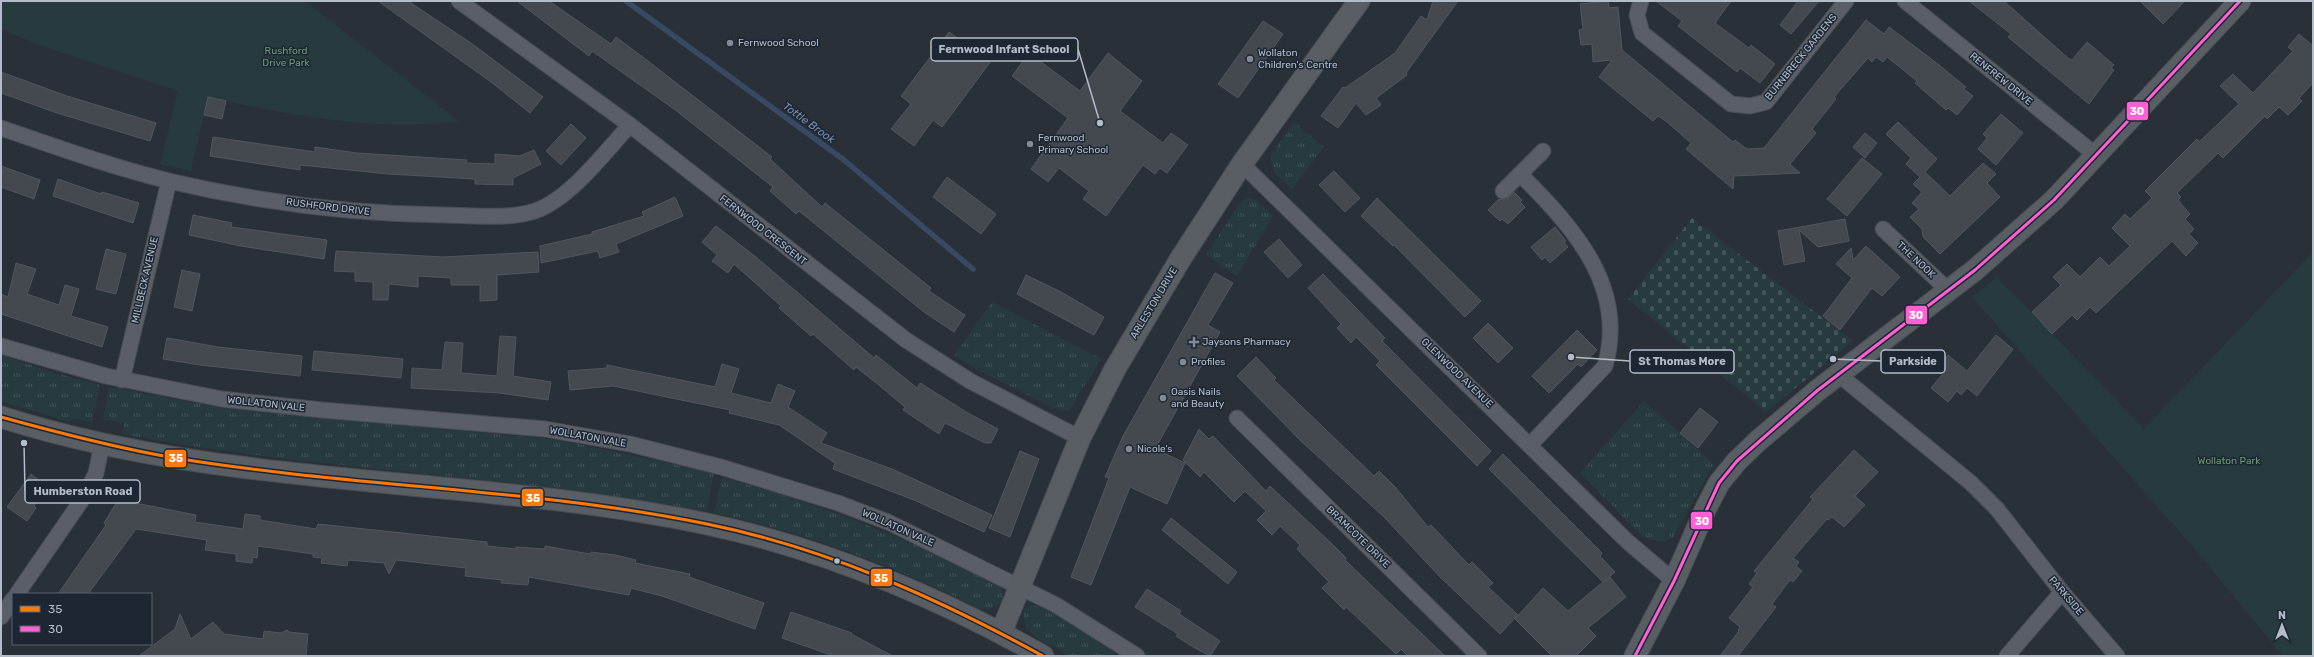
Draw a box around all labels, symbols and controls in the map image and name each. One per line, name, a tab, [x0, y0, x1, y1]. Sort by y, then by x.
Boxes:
street label: BURNBRECK GARDENS	[1763, 11, 1839, 103]
place label: Fernwood School	[738, 37, 819, 49]
marker: Fernwood School	[725, 38, 735, 48]
callout: Fernwood Infant School	[931, 38, 1078, 61]
text: Fernwood Infant School	[939, 43, 1069, 56]
park label: Rushford Drive Park	[262, 45, 310, 69]
place label: Wollaton Children's Centre	[1258, 47, 1338, 71]
street label: RENFREW DRIVE	[1967, 50, 2035, 108]
marker: Wollaton Children's Centre	[1245, 54, 1255, 64]
water label: Tottle Brook	[780, 100, 838, 146]
line badge: 30	[2126, 101, 2149, 121]
text: 30	[2130, 105, 2144, 118]
place label: Fernwood Primary School	[1038, 132, 1108, 156]
marker: Fernwood Primary School	[1025, 139, 1035, 149]
street label: FERNWOOD CRESCENT	[717, 192, 809, 268]
street label: RUSHFORD DRIVE	[286, 196, 370, 218]
street label: MILLBECK AVENUE	[129, 236, 161, 324]
street label: THE NOOK	[1894, 239, 1938, 281]
street label: ARLESTON DRIVE	[1128, 265, 1180, 341]
line badge: 30	[1905, 305, 1928, 325]
text: 30	[1909, 309, 1923, 322]
place label: Jaysons Pharmacy	[1202, 336, 1291, 348]
street label: GLENWOOD AVENUE	[1419, 336, 1495, 410]
marker: Jaysons Pharmacy	[1189, 337, 1199, 347]
callout: St Thomas More	[1630, 350, 1734, 373]
callout: Parkside	[1881, 350, 1945, 373]
text: St Thomas More	[1638, 355, 1726, 368]
text: Parkside	[1889, 355, 1937, 368]
place label: Profiles	[1191, 356, 1225, 368]
marker: Profiles	[1178, 357, 1188, 367]
place label: Oasis Nails and Beauty	[1171, 386, 1225, 410]
marker: Oasis Nails and Beauty	[1158, 393, 1168, 403]
street label: WOLLATON VALE	[227, 394, 305, 414]
street label: WOLLATON VALE	[549, 424, 627, 450]
place label: Nicole's	[1137, 443, 1172, 455]
marker: Nicole's	[1124, 444, 1134, 454]
line badge: 35	[164, 449, 187, 468]
text: 35	[169, 452, 183, 465]
park label: Wollaton Park	[2198, 455, 2261, 467]
callout: Humberston Road	[25, 480, 140, 503]
text: Humberston Road	[34, 485, 132, 498]
line badge: 35	[521, 488, 544, 507]
text: 35	[526, 492, 540, 505]
street label: BRAMCOTE DRIVE	[1324, 503, 1392, 571]
street label: WOLLATON VALE	[860, 507, 936, 549]
line badge: 30	[1690, 511, 1713, 530]
text: 30	[1695, 515, 1709, 528]
unlabelled marker	[832, 556, 842, 566]
line badge: 35	[870, 568, 893, 587]
text: 35	[874, 572, 888, 585]
street label: PARKSIDE	[2046, 574, 2086, 618]
legend	[12, 593, 152, 645]
text: 35	[48, 602, 62, 616]
north arrow	[2262, 605, 2302, 645]
text: N	[2278, 609, 2286, 622]
text: 30	[48, 622, 63, 636]

